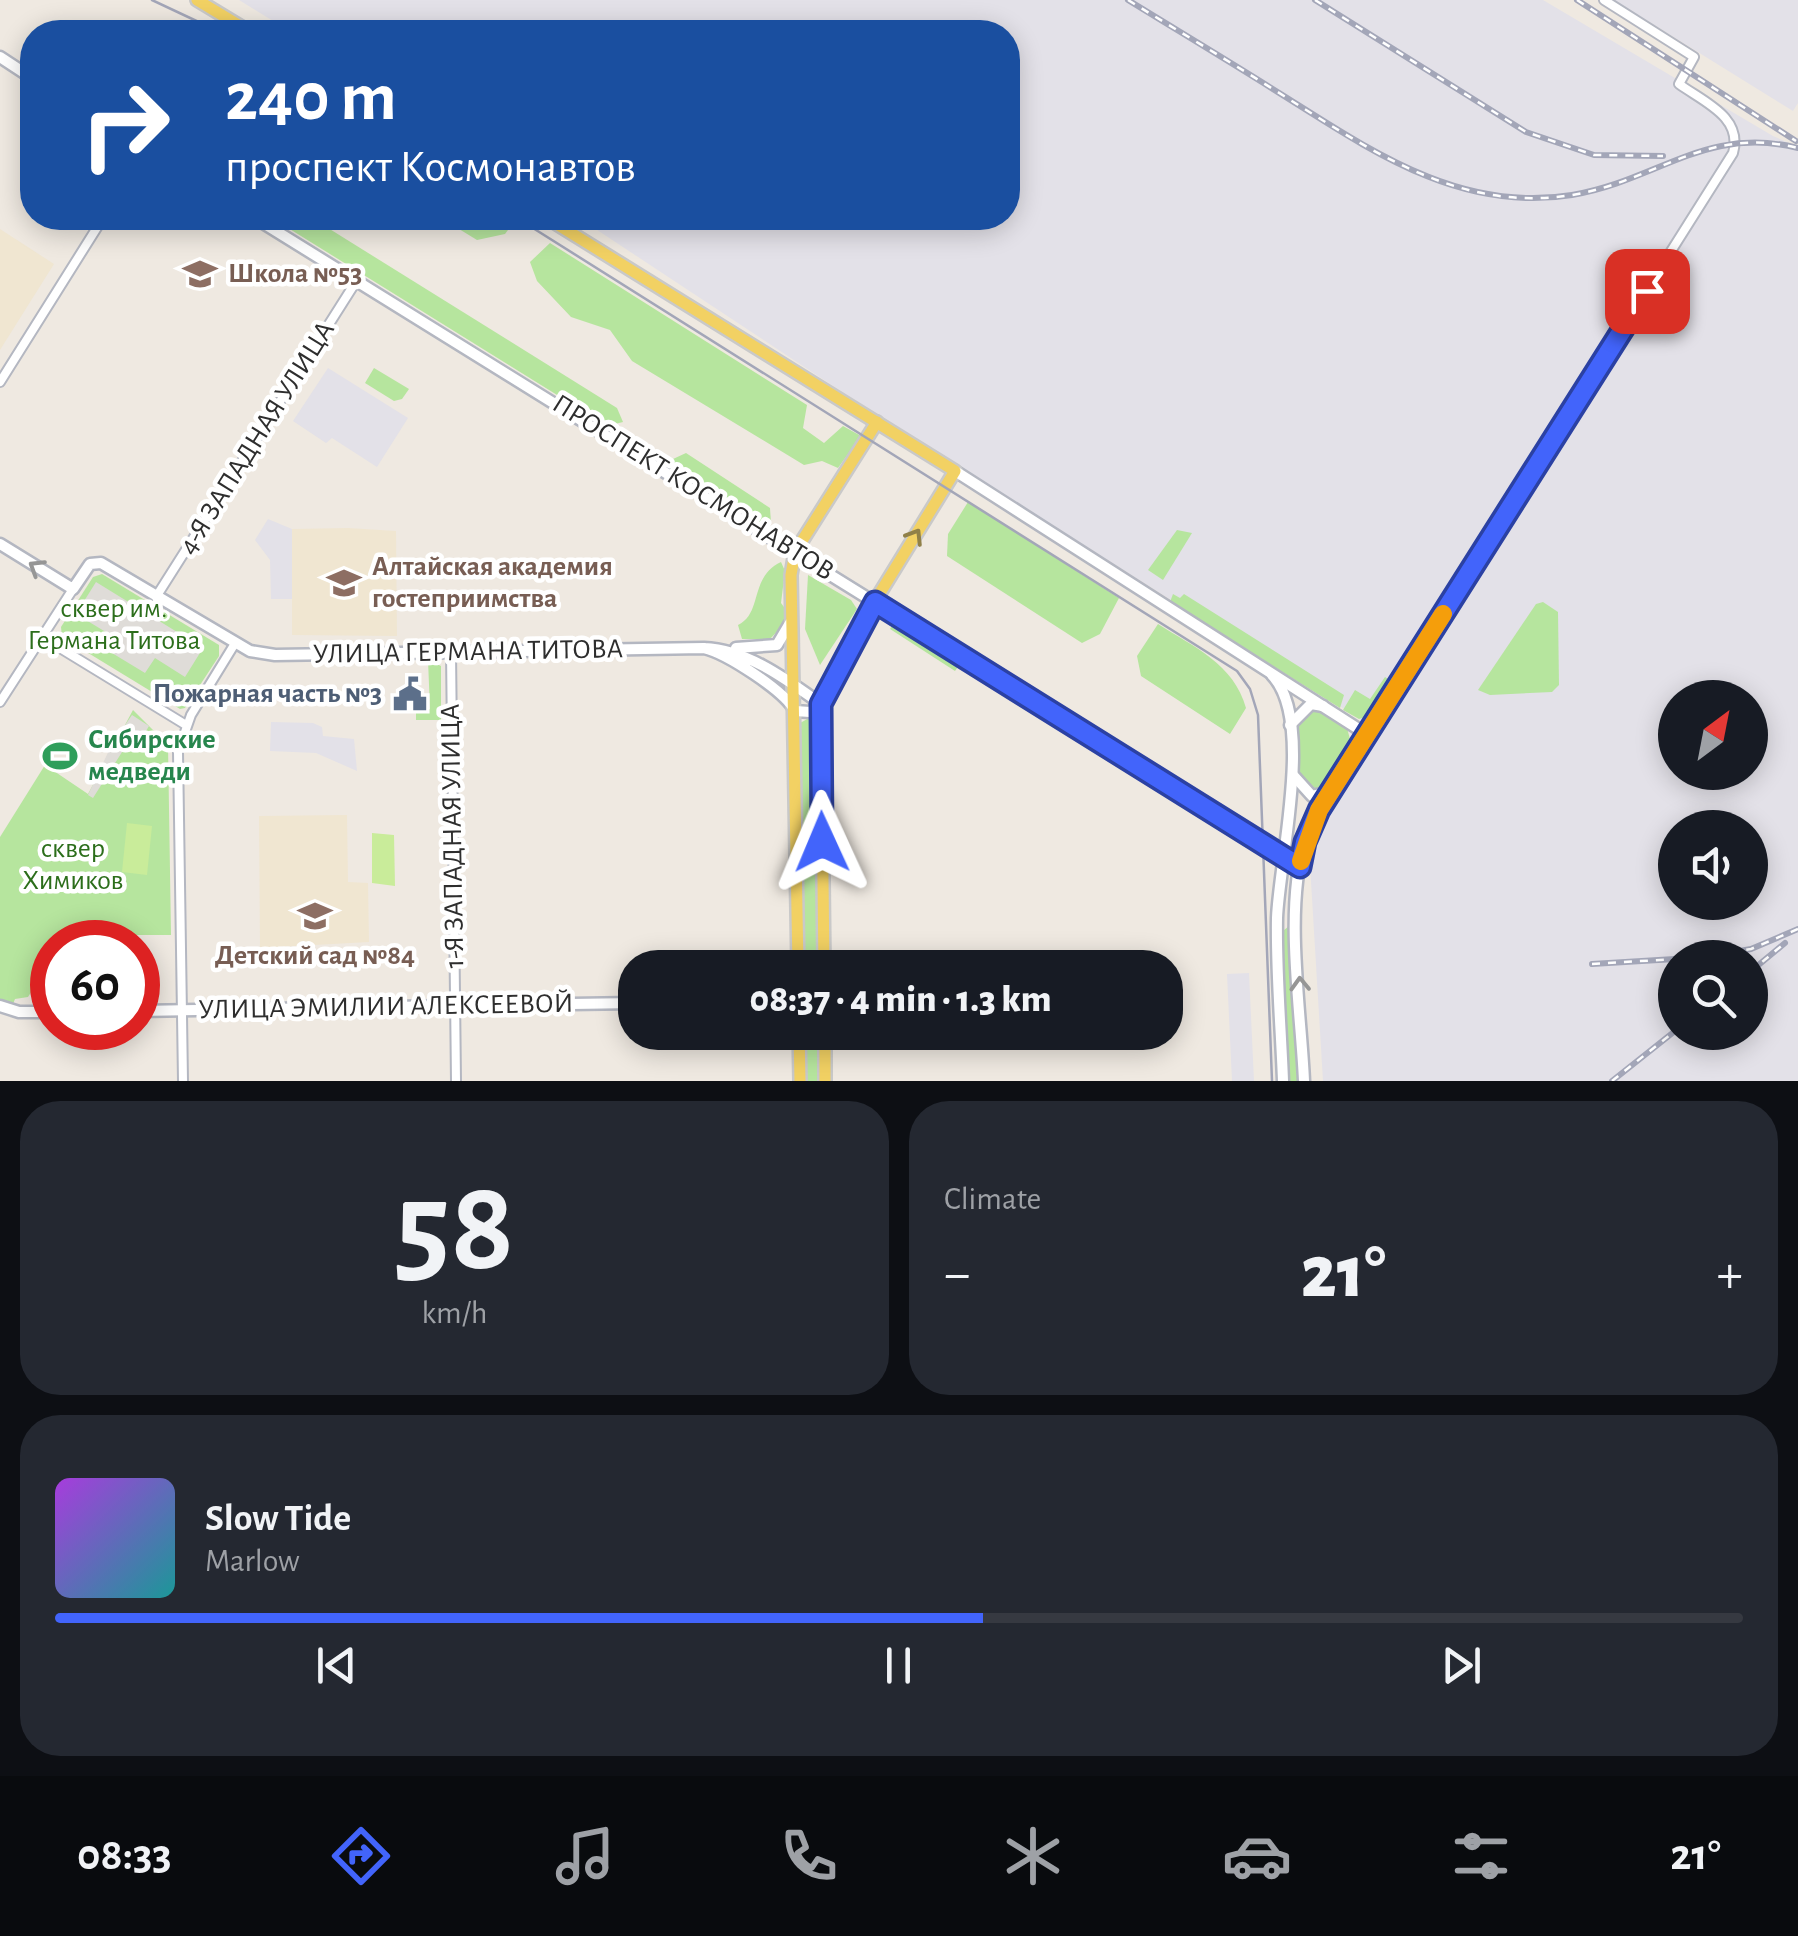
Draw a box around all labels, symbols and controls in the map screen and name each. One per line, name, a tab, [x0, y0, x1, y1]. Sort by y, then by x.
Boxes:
icon: right	[60, 60, 190, 190]
text: 240 m	[225, 63, 397, 133]
text: проспект Космонавтов	[225, 145, 636, 190]
pin	[1605, 249, 1690, 334]
school or university icon: Школа №53	[181, 255, 219, 293]
place label: Школа №53	[228, 260, 362, 288]
icon: arrive	[1620, 264, 1675, 319]
street label: 4-Я ЗАПАДНАЯ УЛИЦА	[174, 317, 340, 559]
street label: ПРОСПЕКТ КОСМОНАВТОВ	[547, 390, 839, 586]
one-way arrow	[903, 529, 922, 547]
place label: Алтайская академия гостеприимства	[372, 553, 613, 613]
one-way arrow	[29, 560, 47, 579]
school or university icon: Алтайская академия гостеприимства	[325, 564, 363, 602]
park label: сквер им. Германа Титова	[27, 595, 201, 655]
street label: УЛИЦА ГЕРМАНА ТИТОВА	[313, 635, 623, 669]
public building icon: Пожарная часть №3	[391, 675, 429, 713]
place label: Пожарная часть №3	[153, 680, 382, 708]
north arrow	[1658, 680, 1768, 790]
map controls	[1658, 680, 1768, 1050]
street label: 1-Я ЗАПАДНАЯ УЛИЦА	[437, 703, 469, 969]
place label: Сибирские медведи	[88, 726, 216, 786]
sports icon: Сибирские медведи	[41, 737, 79, 775]
position arrow	[770, 790, 874, 894]
button: sound	[1658, 810, 1768, 920]
park label: сквер Химиков	[22, 835, 124, 895]
school or university icon: Детский сад №84	[296, 897, 334, 935]
speed limit sign: 60	[30, 920, 160, 1050]
button: search	[1658, 940, 1768, 1050]
place label: Детский сад №84	[215, 942, 415, 970]
one-way arrow	[1290, 975, 1311, 991]
text: 08:37 · 4 min · 1.3 km	[750, 981, 1051, 1019]
street label: УЛИЦА ЭМИЛИИ АЛЕКСЕЕВОЙ	[198, 989, 574, 1024]
text: 58	[394, 1164, 515, 1294]
text: Climate	[944, 1183, 1041, 1215]
text: 21°	[1301, 1236, 1386, 1311]
text: −	[944, 1247, 970, 1302]
text: +	[1717, 1247, 1743, 1302]
text: km/h	[421, 1297, 488, 1329]
text: Slow Tide	[205, 1500, 351, 1538]
text: Marlow	[205, 1545, 300, 1577]
icon: previous	[309, 1638, 364, 1693]
icon: pause	[871, 1638, 926, 1693]
icon: next	[1434, 1638, 1489, 1693]
icon: directions	[326, 1821, 396, 1891]
icon: music	[550, 1821, 620, 1891]
icon: phone	[774, 1821, 844, 1891]
icon: climate	[998, 1821, 1068, 1891]
icon: car	[1222, 1821, 1292, 1891]
icon: filters	[1446, 1821, 1516, 1891]
text: 08:33	[77, 1833, 172, 1878]
text: 21°	[1670, 1833, 1721, 1878]

